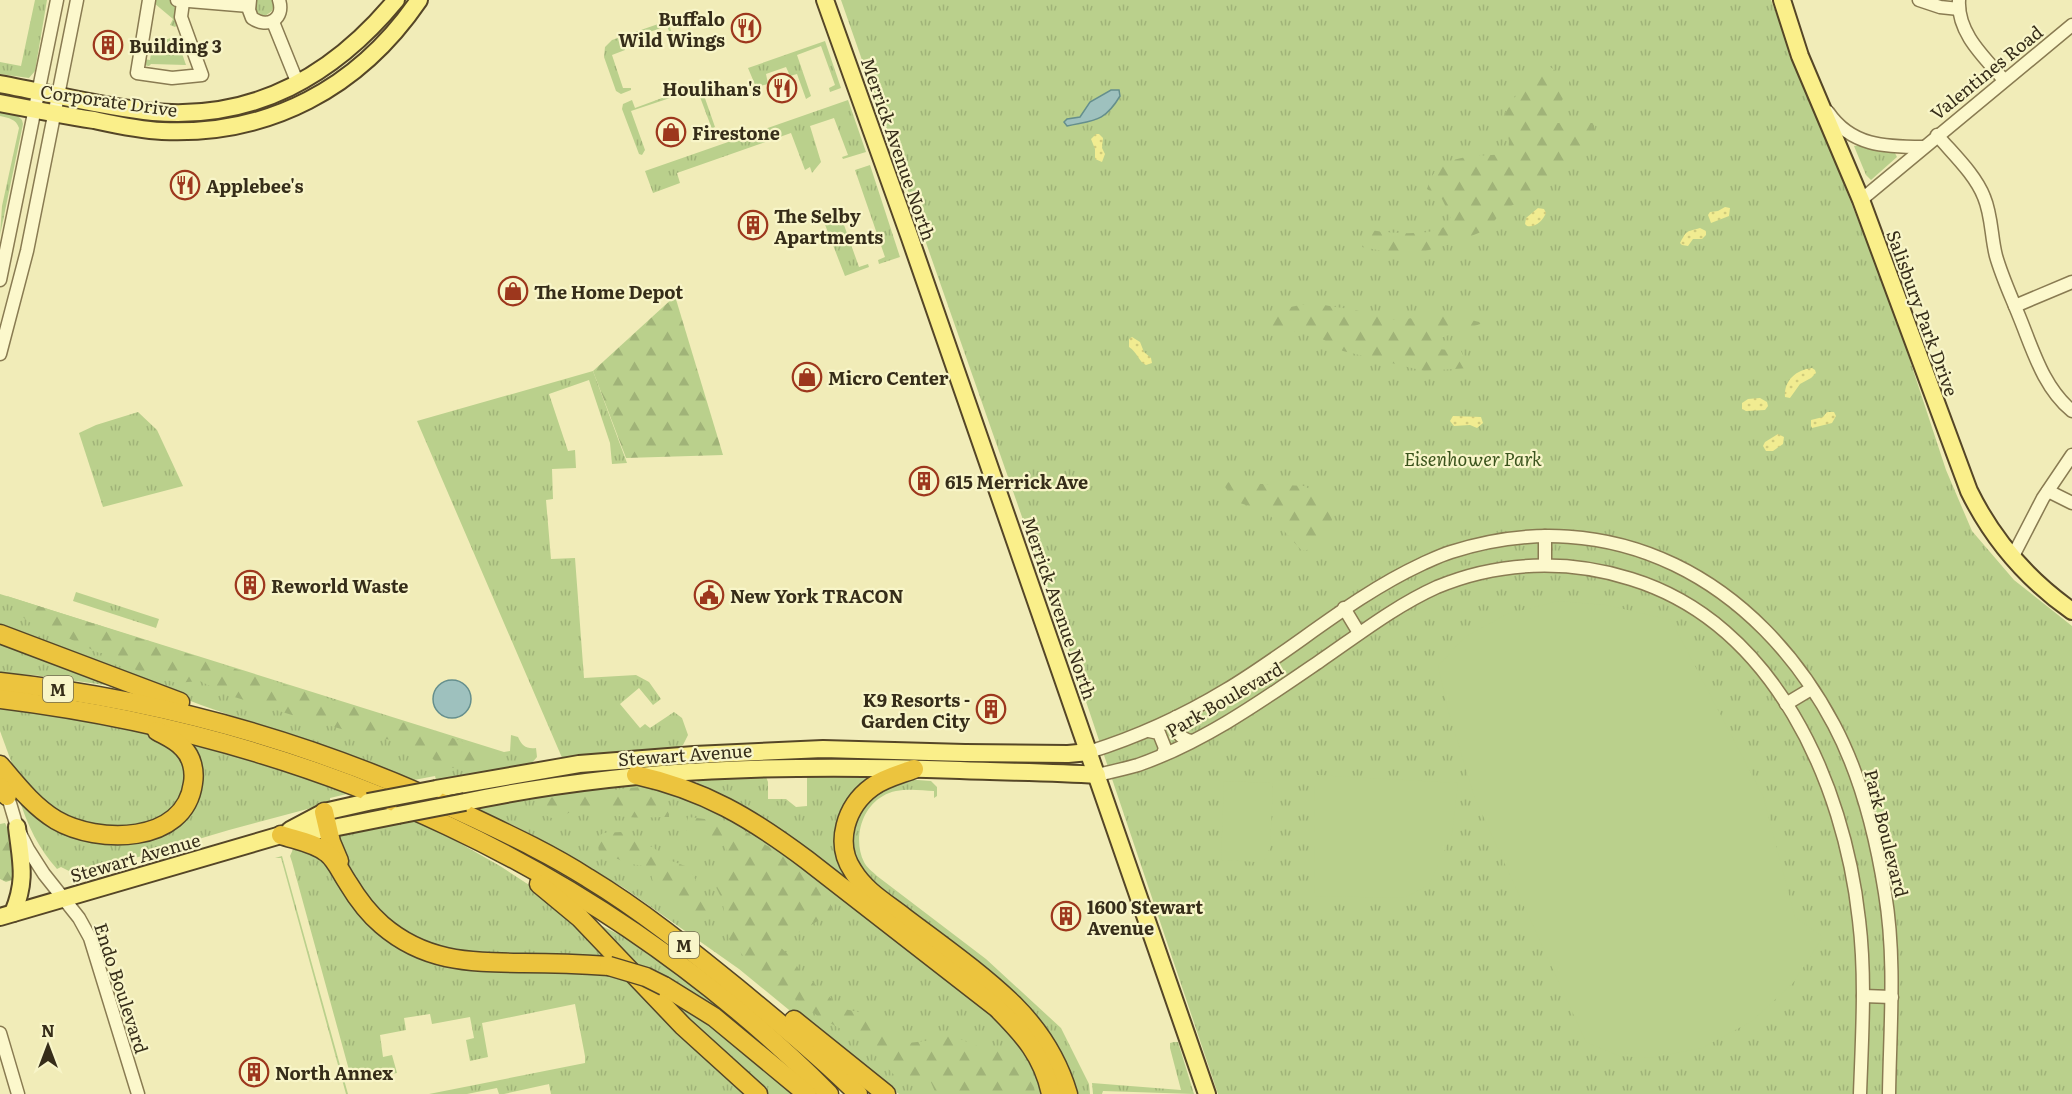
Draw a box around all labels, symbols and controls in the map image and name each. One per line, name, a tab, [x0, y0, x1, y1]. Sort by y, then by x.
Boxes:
place label: Buffalo Wild Wings	[618, 5, 725, 53]
restaurant icon: Buffalo Wild Wings	[730, 12, 762, 44]
street label: Valentines Road	[1924, 18, 2048, 126]
building icon: Building 3	[92, 29, 124, 61]
place label: Building 3	[129, 32, 222, 59]
street label: Merrick Avenue North	[855, 54, 943, 244]
restaurant icon: Houlihan's	[766, 72, 798, 104]
place label: Houlihan's	[662, 75, 761, 102]
street label: Corporate Drive	[39, 77, 179, 123]
shop icon: Firestone	[655, 116, 687, 148]
place label: Firestone	[692, 119, 780, 146]
restaurant icon: Applebee's	[169, 169, 201, 201]
place label: Applebee's	[206, 172, 303, 199]
place label: The Selby Apartments	[774, 202, 883, 250]
building icon: The Selby Apartments	[737, 209, 769, 241]
street label: Salisbury Park Drive	[1880, 226, 1966, 400]
shop icon: The Home Depot	[497, 275, 529, 307]
place label: The Home Depot	[534, 278, 683, 305]
shop icon: Micro Center	[791, 361, 823, 393]
place label: Micro Center	[828, 364, 949, 391]
park label: Eisenhower Park	[1404, 445, 1542, 472]
building icon: 615 Merrick Ave	[908, 465, 940, 497]
place label: 615 Merrick Ave	[945, 468, 1088, 495]
street label: Merrick Avenue North	[1016, 513, 1104, 703]
building icon: Reworld Waste	[234, 569, 266, 601]
place label: Reworld Waste	[271, 572, 409, 599]
public building icon: New York TRACON	[693, 579, 725, 611]
place label: New York TRACON	[730, 582, 904, 609]
street label: Park Boulevard	[1161, 655, 1287, 743]
road number: M	[43, 676, 73, 702]
place label: K9 Resorts - Garden City	[861, 686, 970, 734]
building icon: K9 Resorts - Garden City	[975, 693, 1007, 725]
street label: Stewart Avenue	[617, 736, 753, 772]
street label: Park Boulevard	[1858, 766, 1916, 900]
street label: Stewart Avenue	[67, 826, 203, 888]
place label: 1600 Stewart Avenue	[1087, 893, 1203, 941]
building icon: 1600 Stewart Avenue	[1050, 900, 1082, 932]
street label: Endo Boulevard	[88, 919, 156, 1057]
road number: M	[669, 932, 699, 958]
north arrow	[18, 1016, 78, 1076]
text: N	[41, 1018, 55, 1042]
building icon: North Annex	[238, 1056, 270, 1088]
place label: North Annex	[275, 1059, 393, 1086]

